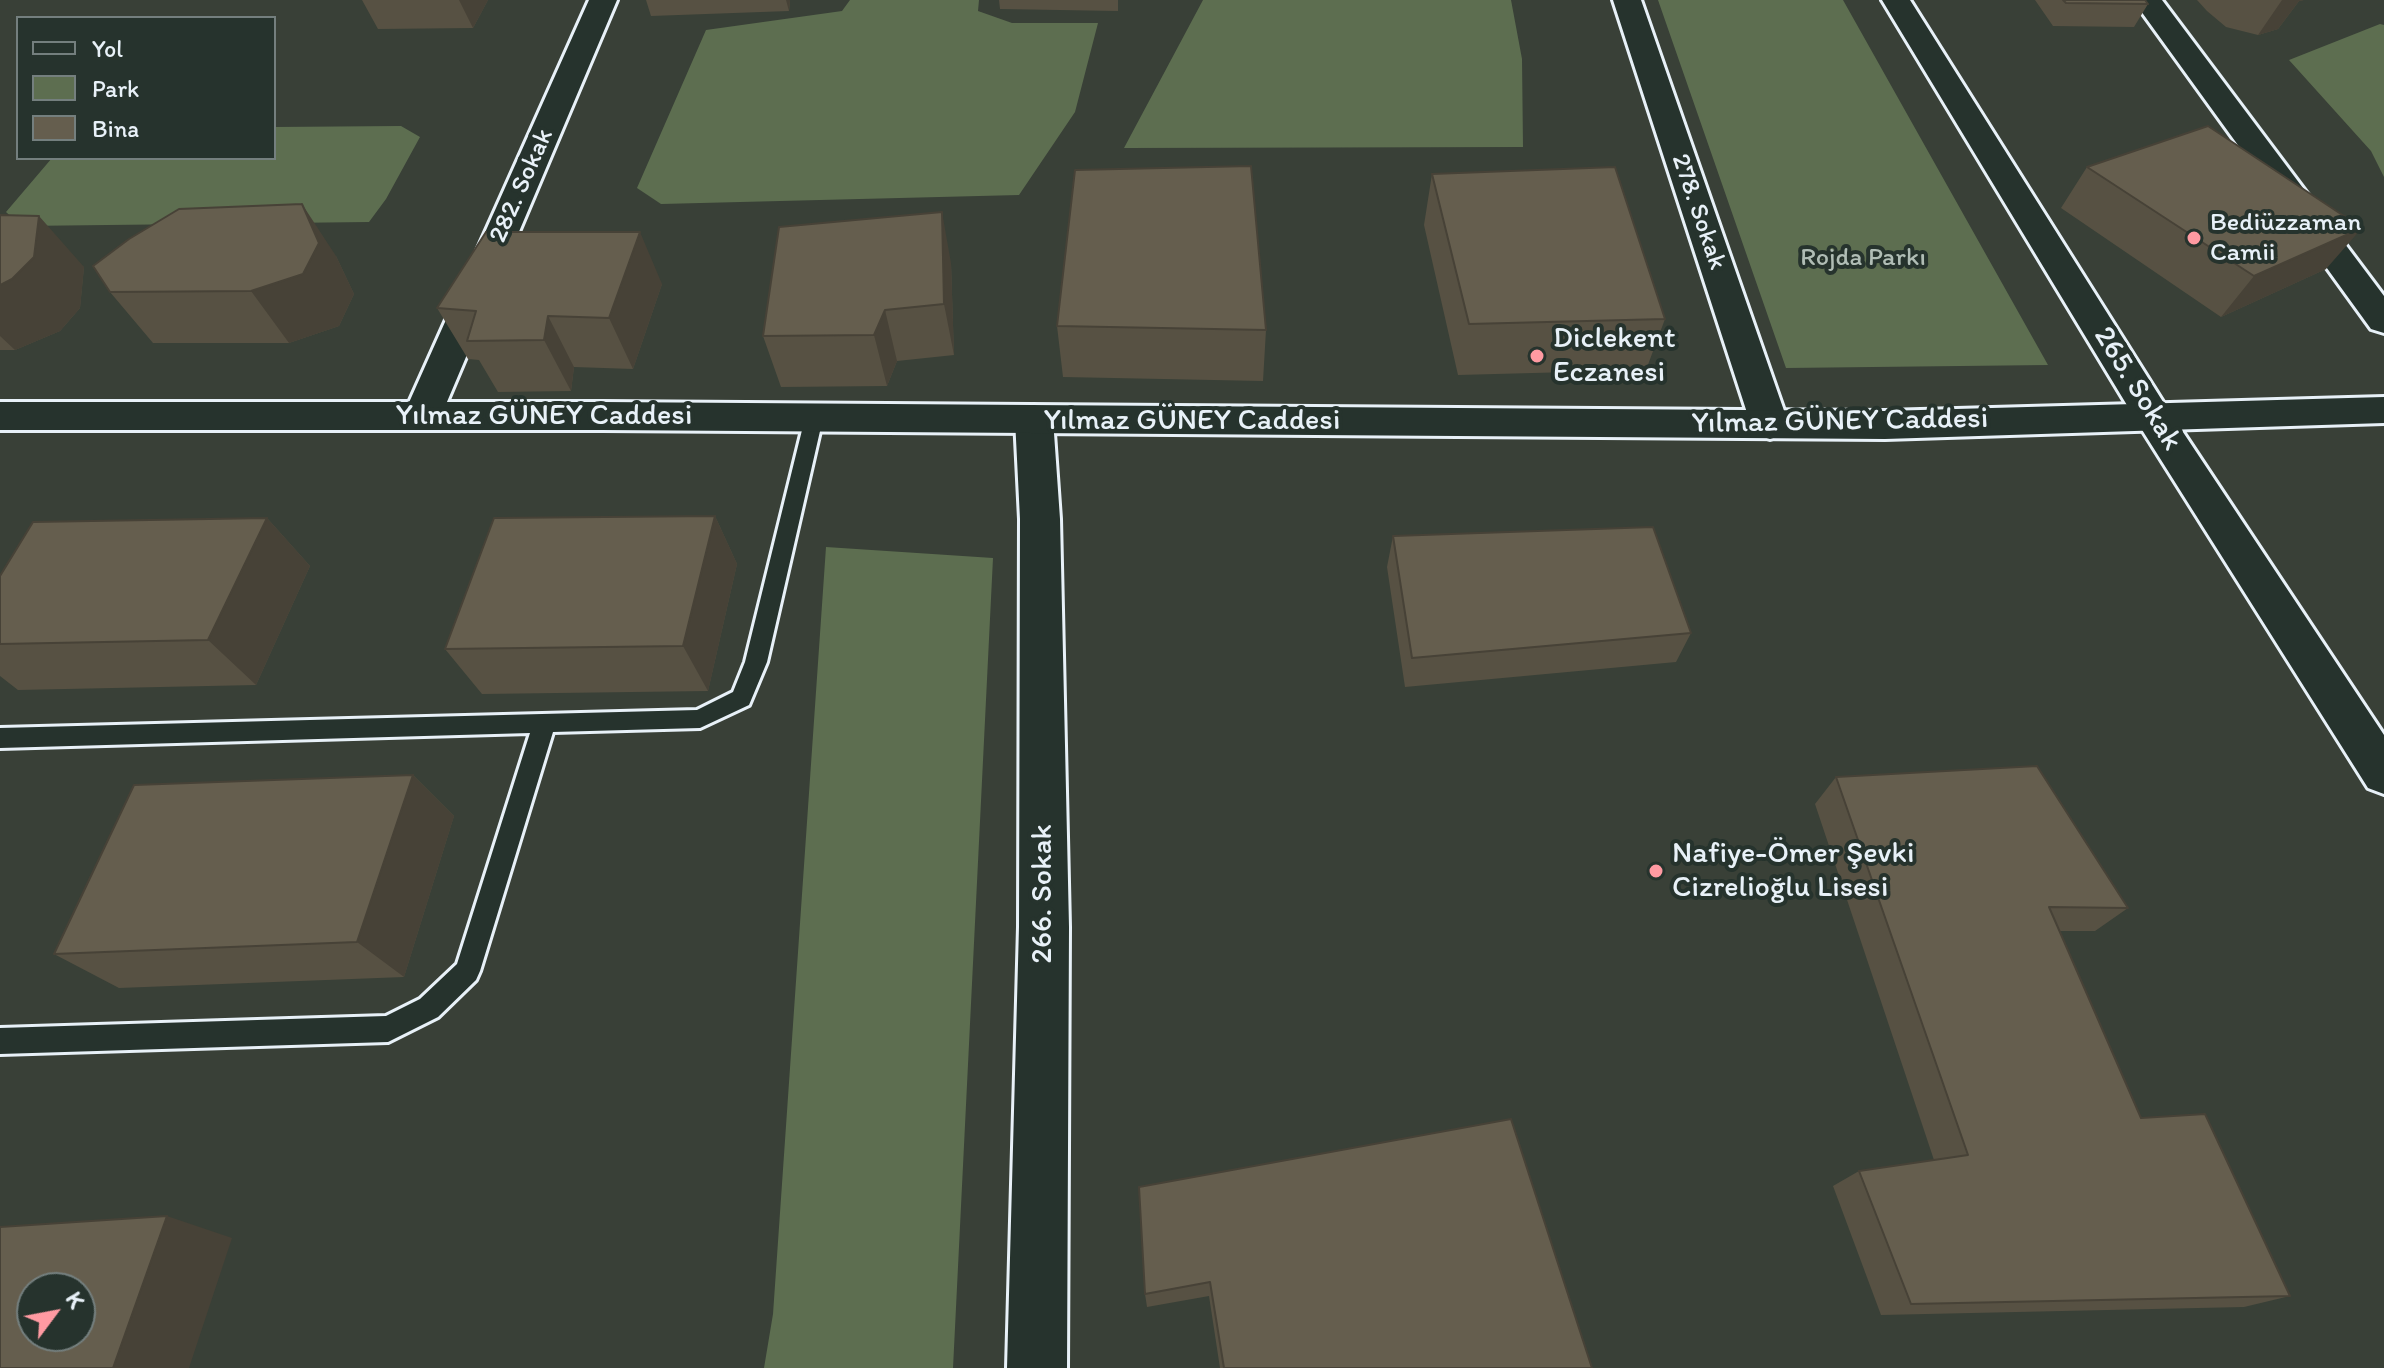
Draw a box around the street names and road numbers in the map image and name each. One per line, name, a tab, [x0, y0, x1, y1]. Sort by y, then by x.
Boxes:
street label: 282. Sokak	[483, 124, 561, 248]
street label: 278. Sokak	[1664, 150, 1732, 274]
street label: 265. Sokak	[2085, 320, 2189, 458]
street label: Yılmaz GÜNEY Caddesi	[396, 398, 692, 434]
street label: Yılmaz GÜNEY Caddesi	[1691, 401, 1989, 443]
street label: Yılmaz GÜNEY Caddesi	[1044, 403, 1340, 439]
street label: 266. Sokak	[1025, 824, 1061, 964]

